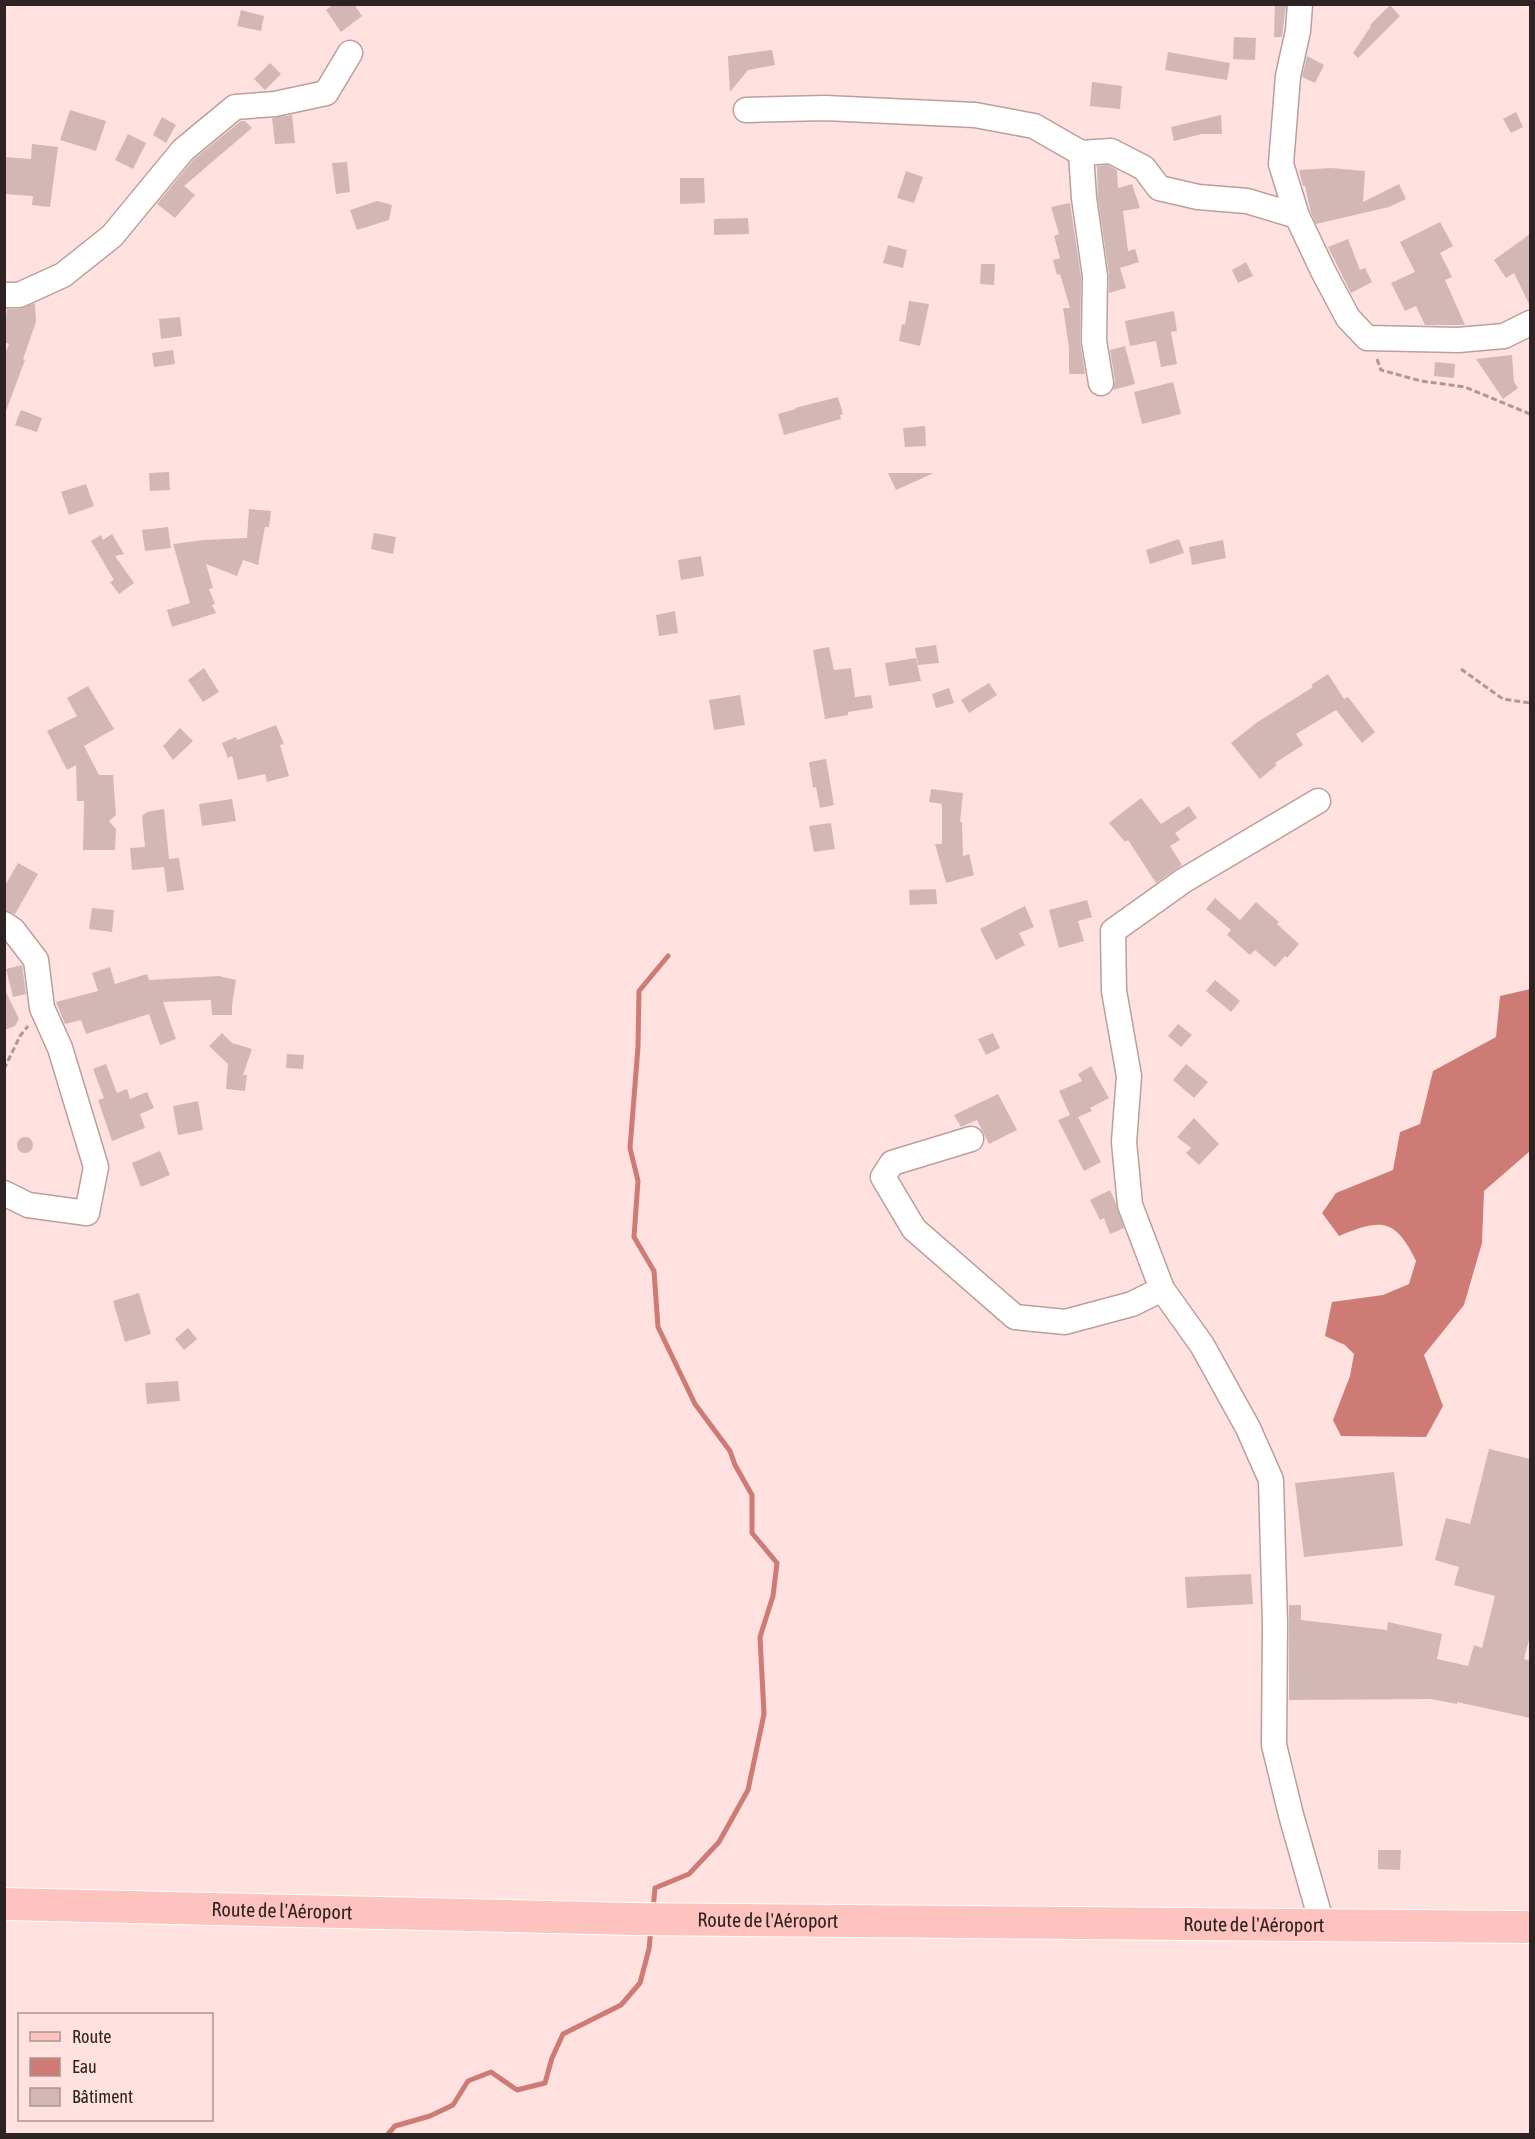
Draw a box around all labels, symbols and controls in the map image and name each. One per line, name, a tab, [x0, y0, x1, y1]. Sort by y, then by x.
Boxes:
street label: Route de l'Aéroport	[211, 1897, 353, 1923]
street label: Route de l'Aéroport	[697, 1908, 839, 1932]
street label: Route de l'Aéroport	[1183, 1912, 1325, 1936]
legend	[18, 2013, 213, 2121]
text: Route	[72, 2026, 111, 2047]
text: Eau	[72, 2056, 97, 2077]
text: Bâtiment	[72, 2086, 133, 2107]

